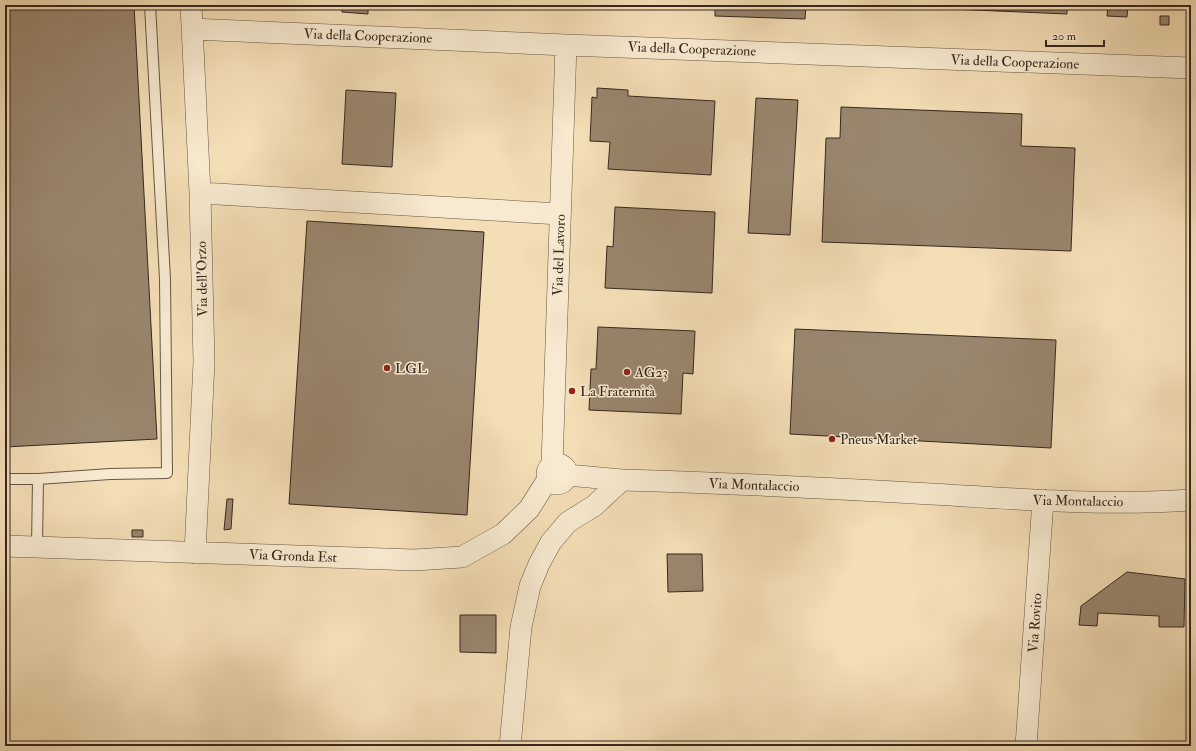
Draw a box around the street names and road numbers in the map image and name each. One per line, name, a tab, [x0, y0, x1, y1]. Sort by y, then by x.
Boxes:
street label: Via della Cooperazione	[303, 25, 433, 48]
street label: Via della Cooperazione	[627, 38, 757, 61]
street label: Via della Cooperazione	[950, 51, 1080, 74]
street label: Via del Lavoro	[549, 214, 569, 296]
street label: Via dell'Orzo	[193, 241, 211, 317]
street label: Via Montalaccio	[708, 475, 800, 495]
street label: Via Montalaccio	[1032, 492, 1124, 510]
street label: Via Gronda Est	[249, 546, 338, 566]
street label: Via Rovito	[1024, 592, 1046, 653]

